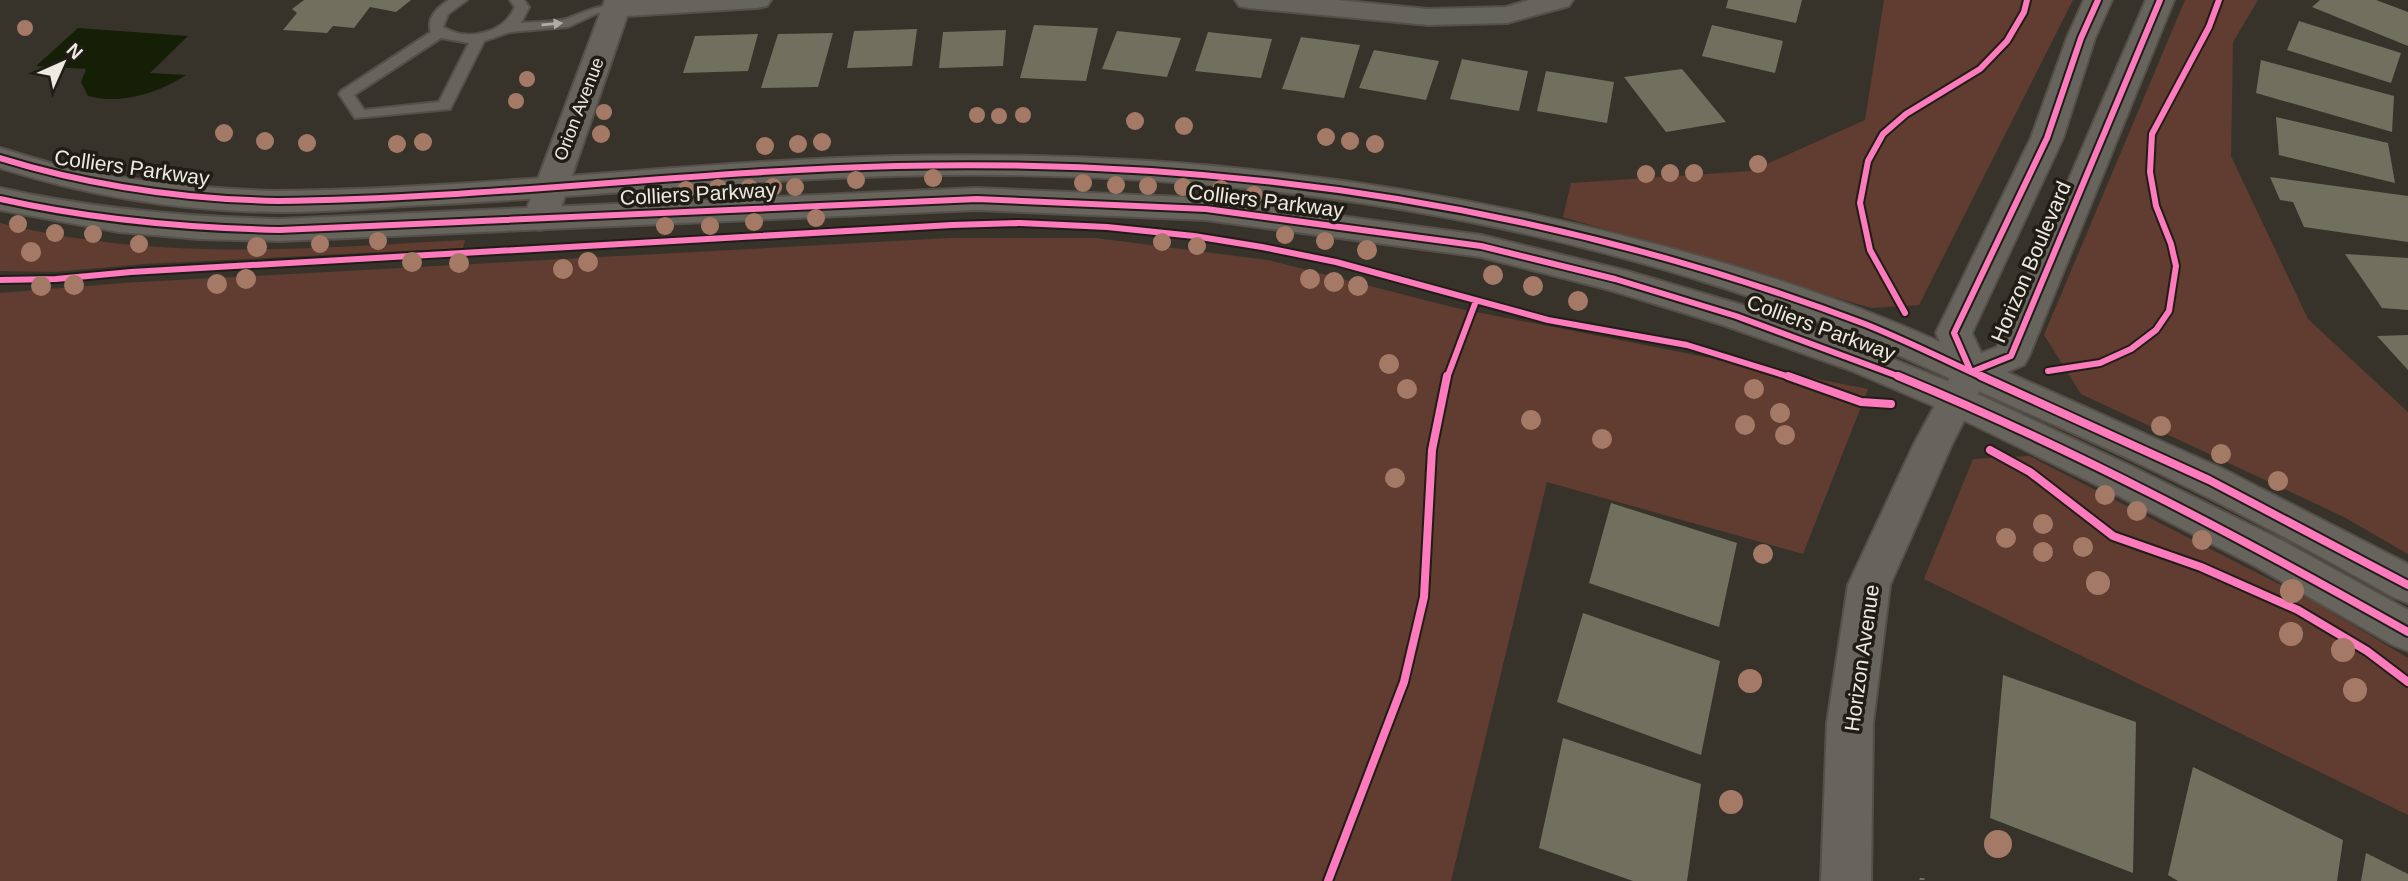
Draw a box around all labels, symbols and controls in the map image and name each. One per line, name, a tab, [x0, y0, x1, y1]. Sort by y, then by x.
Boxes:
one-way arrow	[541, 18, 563, 29]
north arrow	[28, 28, 98, 98]
text: N	[62, 39, 87, 64]
street label: Orion Avenue	[550, 55, 608, 163]
street label: Colliers Parkway	[53, 145, 212, 190]
street label: Colliers Parkway	[619, 178, 777, 209]
street label: Horizon Boulevard	[1986, 178, 2075, 346]
street label: Colliers Parkway	[1187, 180, 1346, 222]
street label: Colliers Parkway	[1744, 290, 1899, 365]
street label: Horizon Avenue	[1840, 583, 1883, 733]

